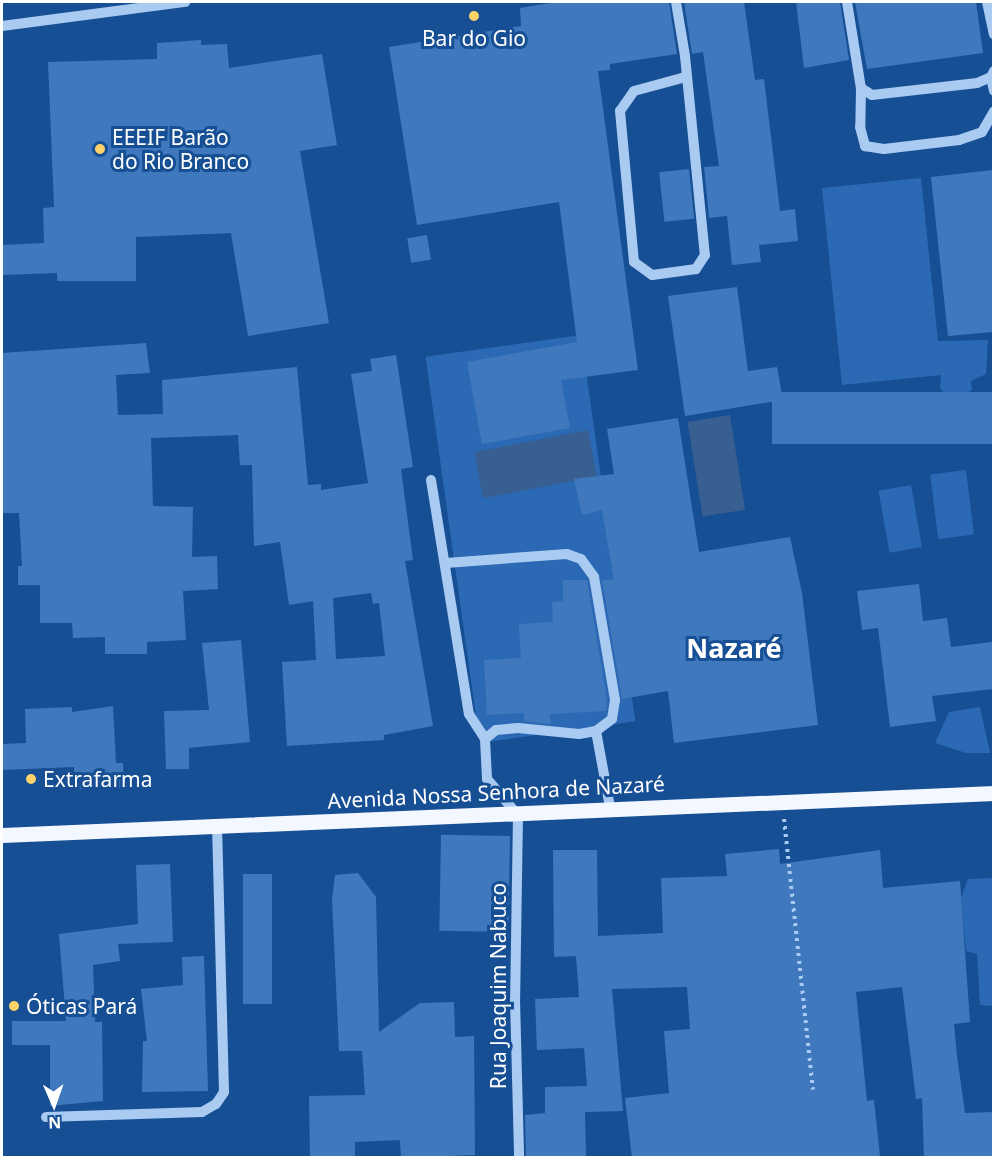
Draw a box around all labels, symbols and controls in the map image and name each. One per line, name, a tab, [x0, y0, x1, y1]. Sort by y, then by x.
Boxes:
marker: Bar do Gio	[467, 9, 481, 23]
place label: Bar do Gio	[422, 25, 526, 51]
place label: EEEIF Barão do Rio Branco	[112, 124, 249, 174]
marker: EEEIF Barão do Rio Branco	[93, 142, 107, 156]
district label: Nazaré	[686, 632, 782, 664]
place label: Extrafarma	[43, 766, 152, 792]
street label: Avenida Nossa Senhora de Nazaré	[327, 771, 665, 813]
marker: Extrafarma	[24, 772, 38, 786]
street label: Rua Joaquim Nabuco	[485, 883, 511, 1089]
place label: Óticas Pará	[26, 993, 137, 1019]
marker: Óticas Pará	[7, 999, 21, 1013]
north arrow	[24, 1075, 84, 1135]
text: N	[48, 1112, 62, 1134]

